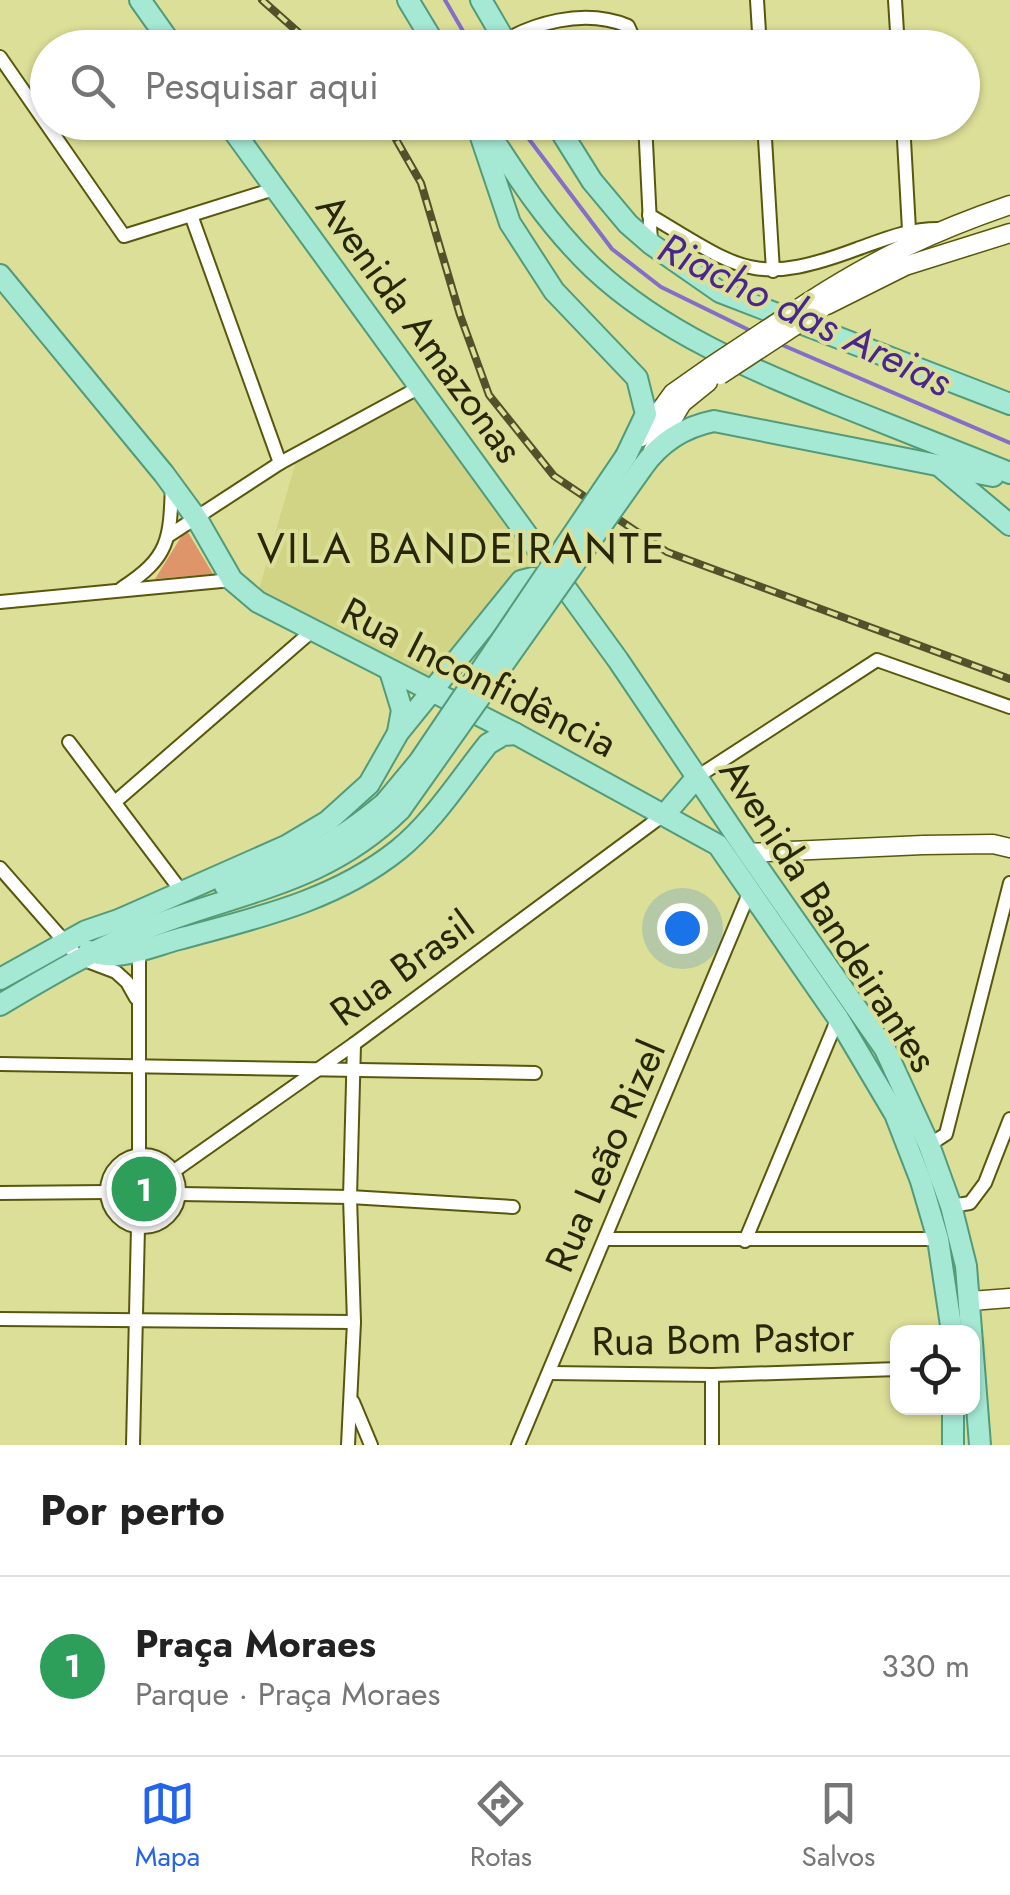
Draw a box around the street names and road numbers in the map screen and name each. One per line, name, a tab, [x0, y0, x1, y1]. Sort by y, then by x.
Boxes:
street label: Avenida Amazonas	[302, 181, 538, 475]
street label: Rua Inconfidência	[331, 583, 627, 771]
street label: Avenida Bandeirantes	[706, 747, 952, 1083]
street label: Rua Brasil	[318, 896, 486, 1040]
street label: Rua Leão Rizel	[530, 1031, 680, 1281]
street label: Rua Bom Pastor	[591, 1308, 855, 1370]

